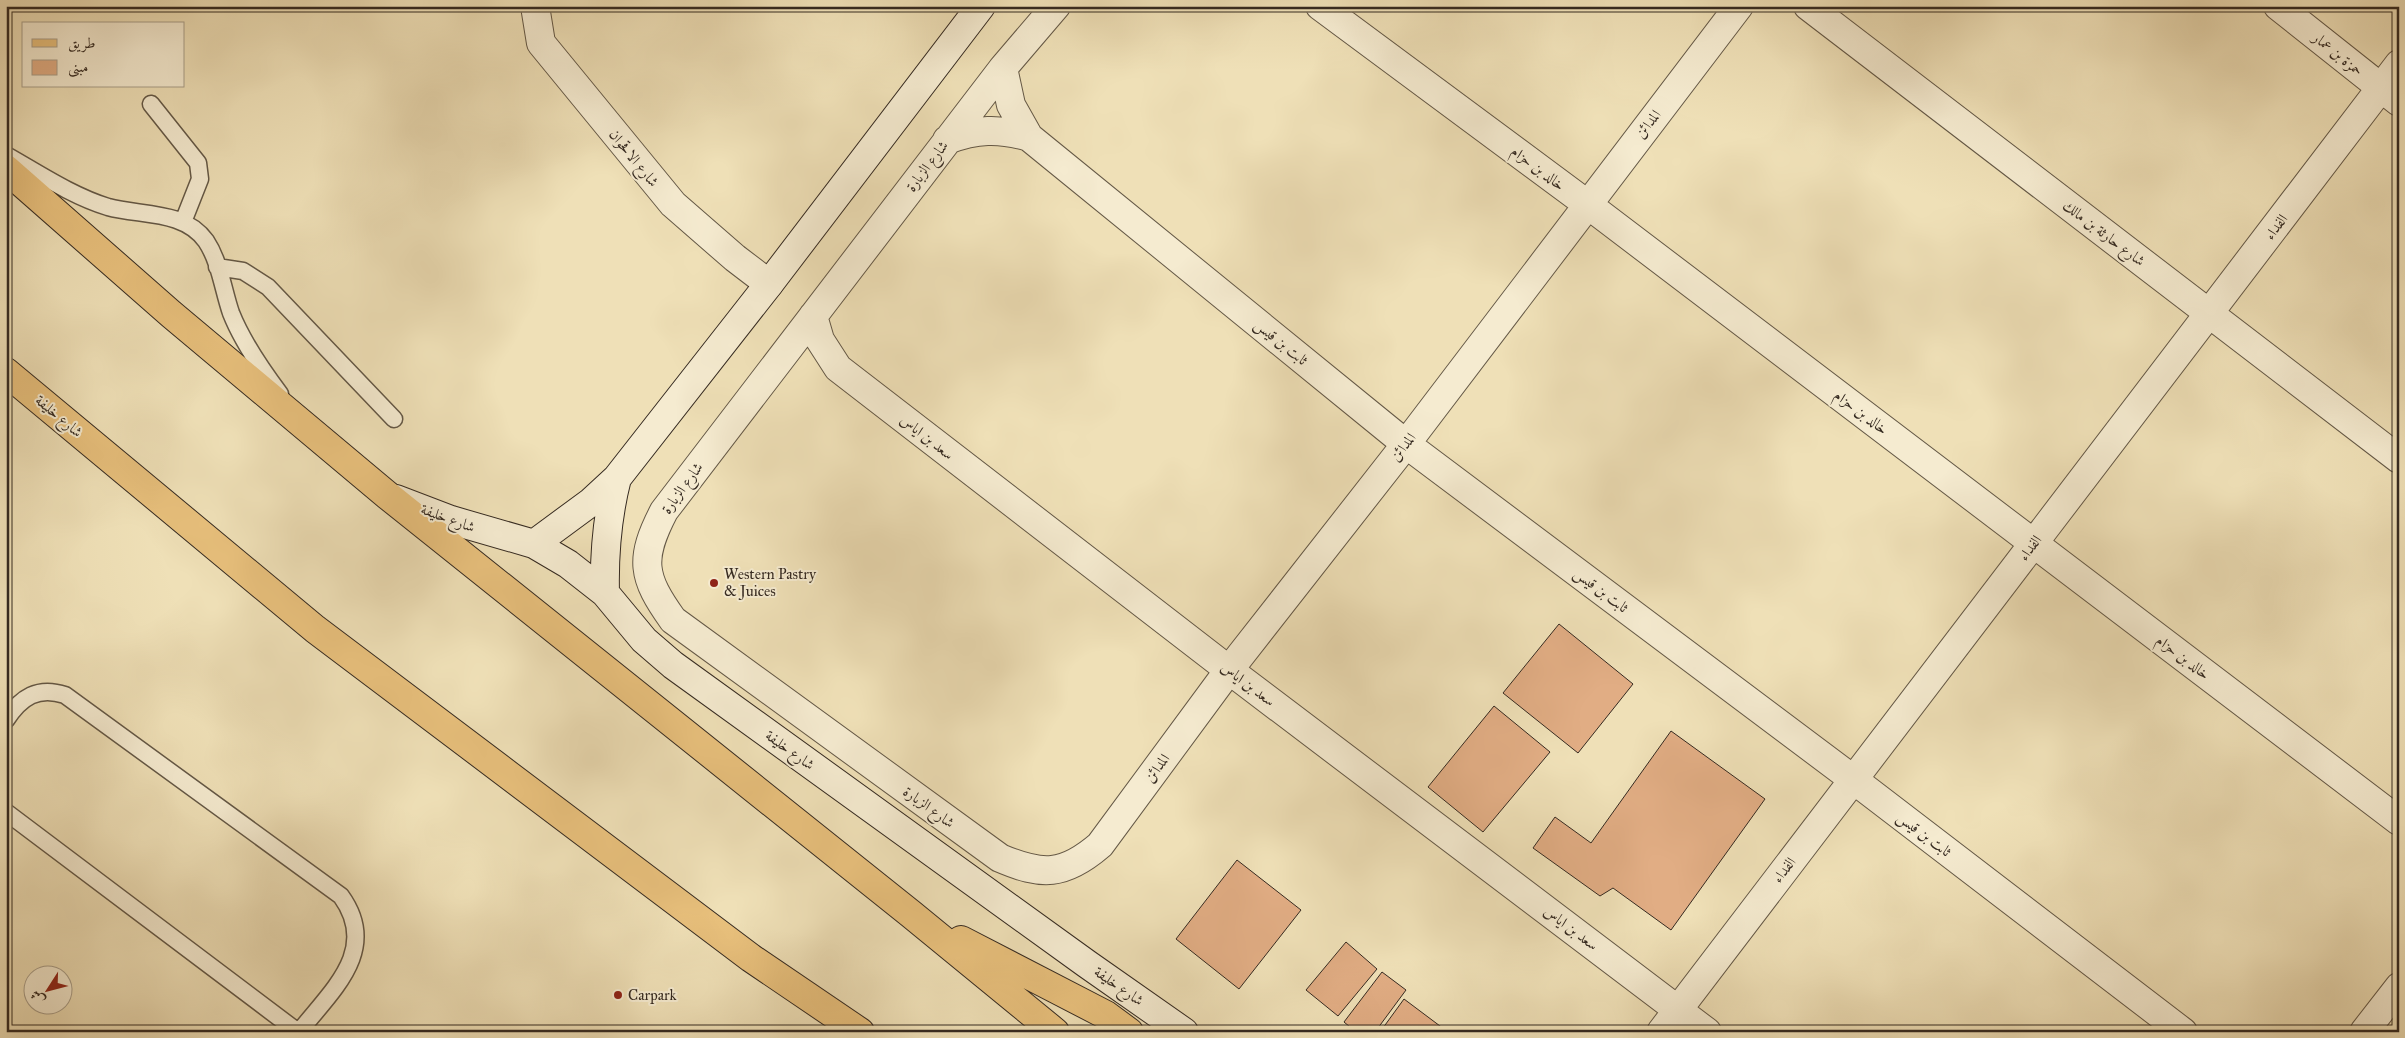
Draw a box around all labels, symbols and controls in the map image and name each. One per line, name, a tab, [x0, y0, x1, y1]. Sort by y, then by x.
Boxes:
legend	[22, 22, 185, 88]
street label: حمزة بن عمار	[2307, 27, 2367, 80]
text: طريق	[68, 34, 95, 53]
text: مبنى	[68, 58, 88, 78]
street label: المدائن	[1631, 106, 1665, 142]
street label: شارع الاقحوان	[602, 126, 663, 193]
street label: شارع الزبارة	[902, 137, 955, 197]
street label: خالد بن حزام	[1505, 142, 1569, 197]
street label: شارع حارثة بن مالك	[2057, 196, 2149, 273]
street label: الفداء	[2261, 211, 2291, 243]
street label: ثابت بن قيس	[1250, 315, 1311, 370]
street label: خالد بن حزام	[1828, 386, 1892, 441]
street label: شارع خليفة	[29, 391, 86, 444]
street label: سعد بن اياس	[897, 410, 957, 464]
street label: المدائن	[1386, 429, 1420, 465]
street label: شارع الزبارة	[657, 459, 710, 520]
street label: شارع خليفة	[417, 500, 478, 540]
street label: الفداء	[2015, 532, 2045, 564]
street label: ثابت بن قيس	[1570, 564, 1632, 617]
place label: Western Pastry & Juices	[724, 565, 817, 601]
marker: Western Pastry & Juices	[708, 577, 720, 589]
street label: خالد بن حزام	[2150, 631, 2214, 686]
street label: سعد بن اياس	[1217, 658, 1279, 710]
street label: شارع خليفة	[760, 726, 818, 777]
street label: المدائن	[1140, 750, 1174, 786]
street label: شارع الزبارة	[897, 782, 958, 835]
street label: ثابت بن قيس	[1893, 808, 1955, 861]
street label: الفداء	[1768, 854, 1800, 886]
street label: سعد بن اياس	[1540, 902, 1602, 954]
street label: شارع خليفة	[1088, 962, 1147, 1013]
north arrow	[22, 966, 72, 1016]
place label: Carpark	[628, 986, 677, 1004]
text: ش	[27, 987, 49, 1008]
marker: Carpark	[612, 989, 624, 1001]

